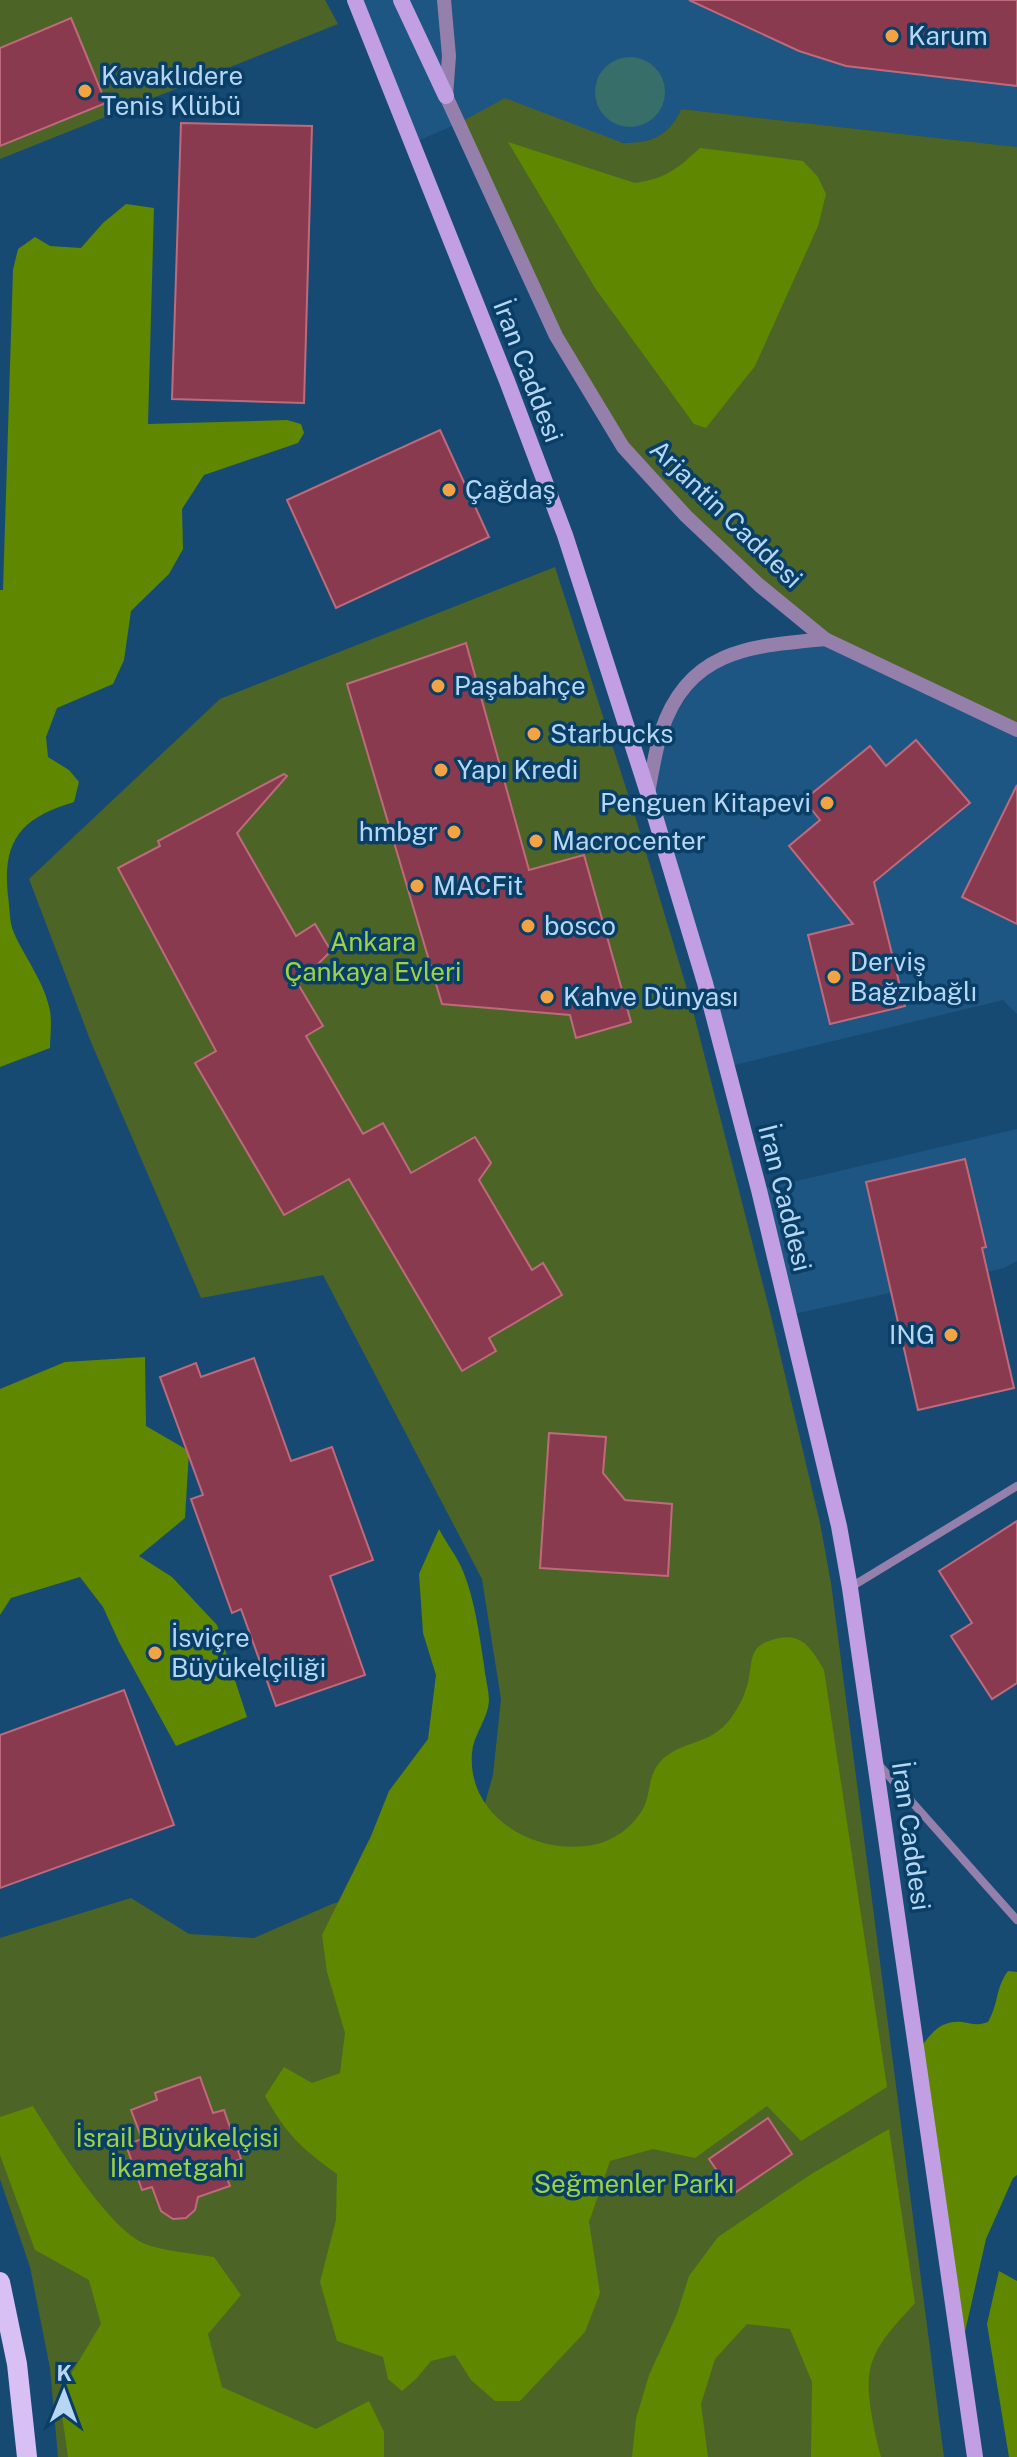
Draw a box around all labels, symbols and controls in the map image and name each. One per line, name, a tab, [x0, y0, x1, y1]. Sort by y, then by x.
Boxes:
place label: Karum	[908, 20, 988, 51]
marker: Karum	[883, 27, 901, 45]
place label: Kavaklıdere Tenis Klübü	[101, 60, 243, 121]
marker: Kavaklıdere Tenis Klübü	[76, 82, 94, 100]
street label: İran Caddesi	[487, 295, 570, 446]
street label: Arjantin Caddesi	[644, 433, 809, 594]
place label: Çağdaş	[465, 474, 556, 505]
marker: Çağdaş	[440, 481, 458, 499]
place label: Paşabahçe	[454, 670, 586, 701]
marker: Paşabahçe	[429, 677, 447, 695]
place label: Starbucks	[550, 718, 673, 749]
marker: Starbucks	[525, 725, 543, 743]
place label: Yapı Kredi	[457, 754, 578, 785]
marker: Yapı Kredi	[432, 761, 450, 779]
place label: Penguen Kitapevi	[600, 787, 811, 818]
marker: Penguen Kitapevi	[818, 794, 836, 812]
place label: hmbgr	[359, 816, 438, 847]
marker: hmbgr	[445, 823, 463, 841]
place label: Macrocenter	[552, 825, 706, 856]
marker: Macrocenter	[527, 832, 545, 850]
place label: MACFit	[433, 870, 523, 901]
marker: MACFit	[408, 877, 426, 895]
place label: bosco	[544, 910, 616, 941]
marker: bosco	[519, 917, 537, 935]
park label: Ankara Çankaya Evleri	[284, 926, 462, 987]
place label: Derviş Bağzıbağlı	[850, 946, 977, 1007]
marker: Derviş Bağzıbağlı	[825, 968, 843, 986]
place label: Kahve Dünyası	[563, 981, 738, 1012]
marker: Kahve Dünyası	[538, 988, 556, 1006]
street label: İran Caddesi	[752, 1121, 819, 1274]
place label: ING	[889, 1319, 935, 1350]
marker: ING	[942, 1326, 960, 1344]
place label: İsviçre Büyükelçiliği	[171, 1622, 326, 1683]
marker: İsviçre Büyükelçiliği	[146, 1644, 164, 1662]
street label: İran Caddesi	[886, 1759, 937, 1912]
park label: İsrail Büyükelçisi İkametgahı	[75, 2122, 279, 2183]
park label: Seğmenler Parkı	[534, 2168, 734, 2199]
north arrow	[24, 2353, 104, 2433]
text: K	[56, 2360, 73, 2386]

